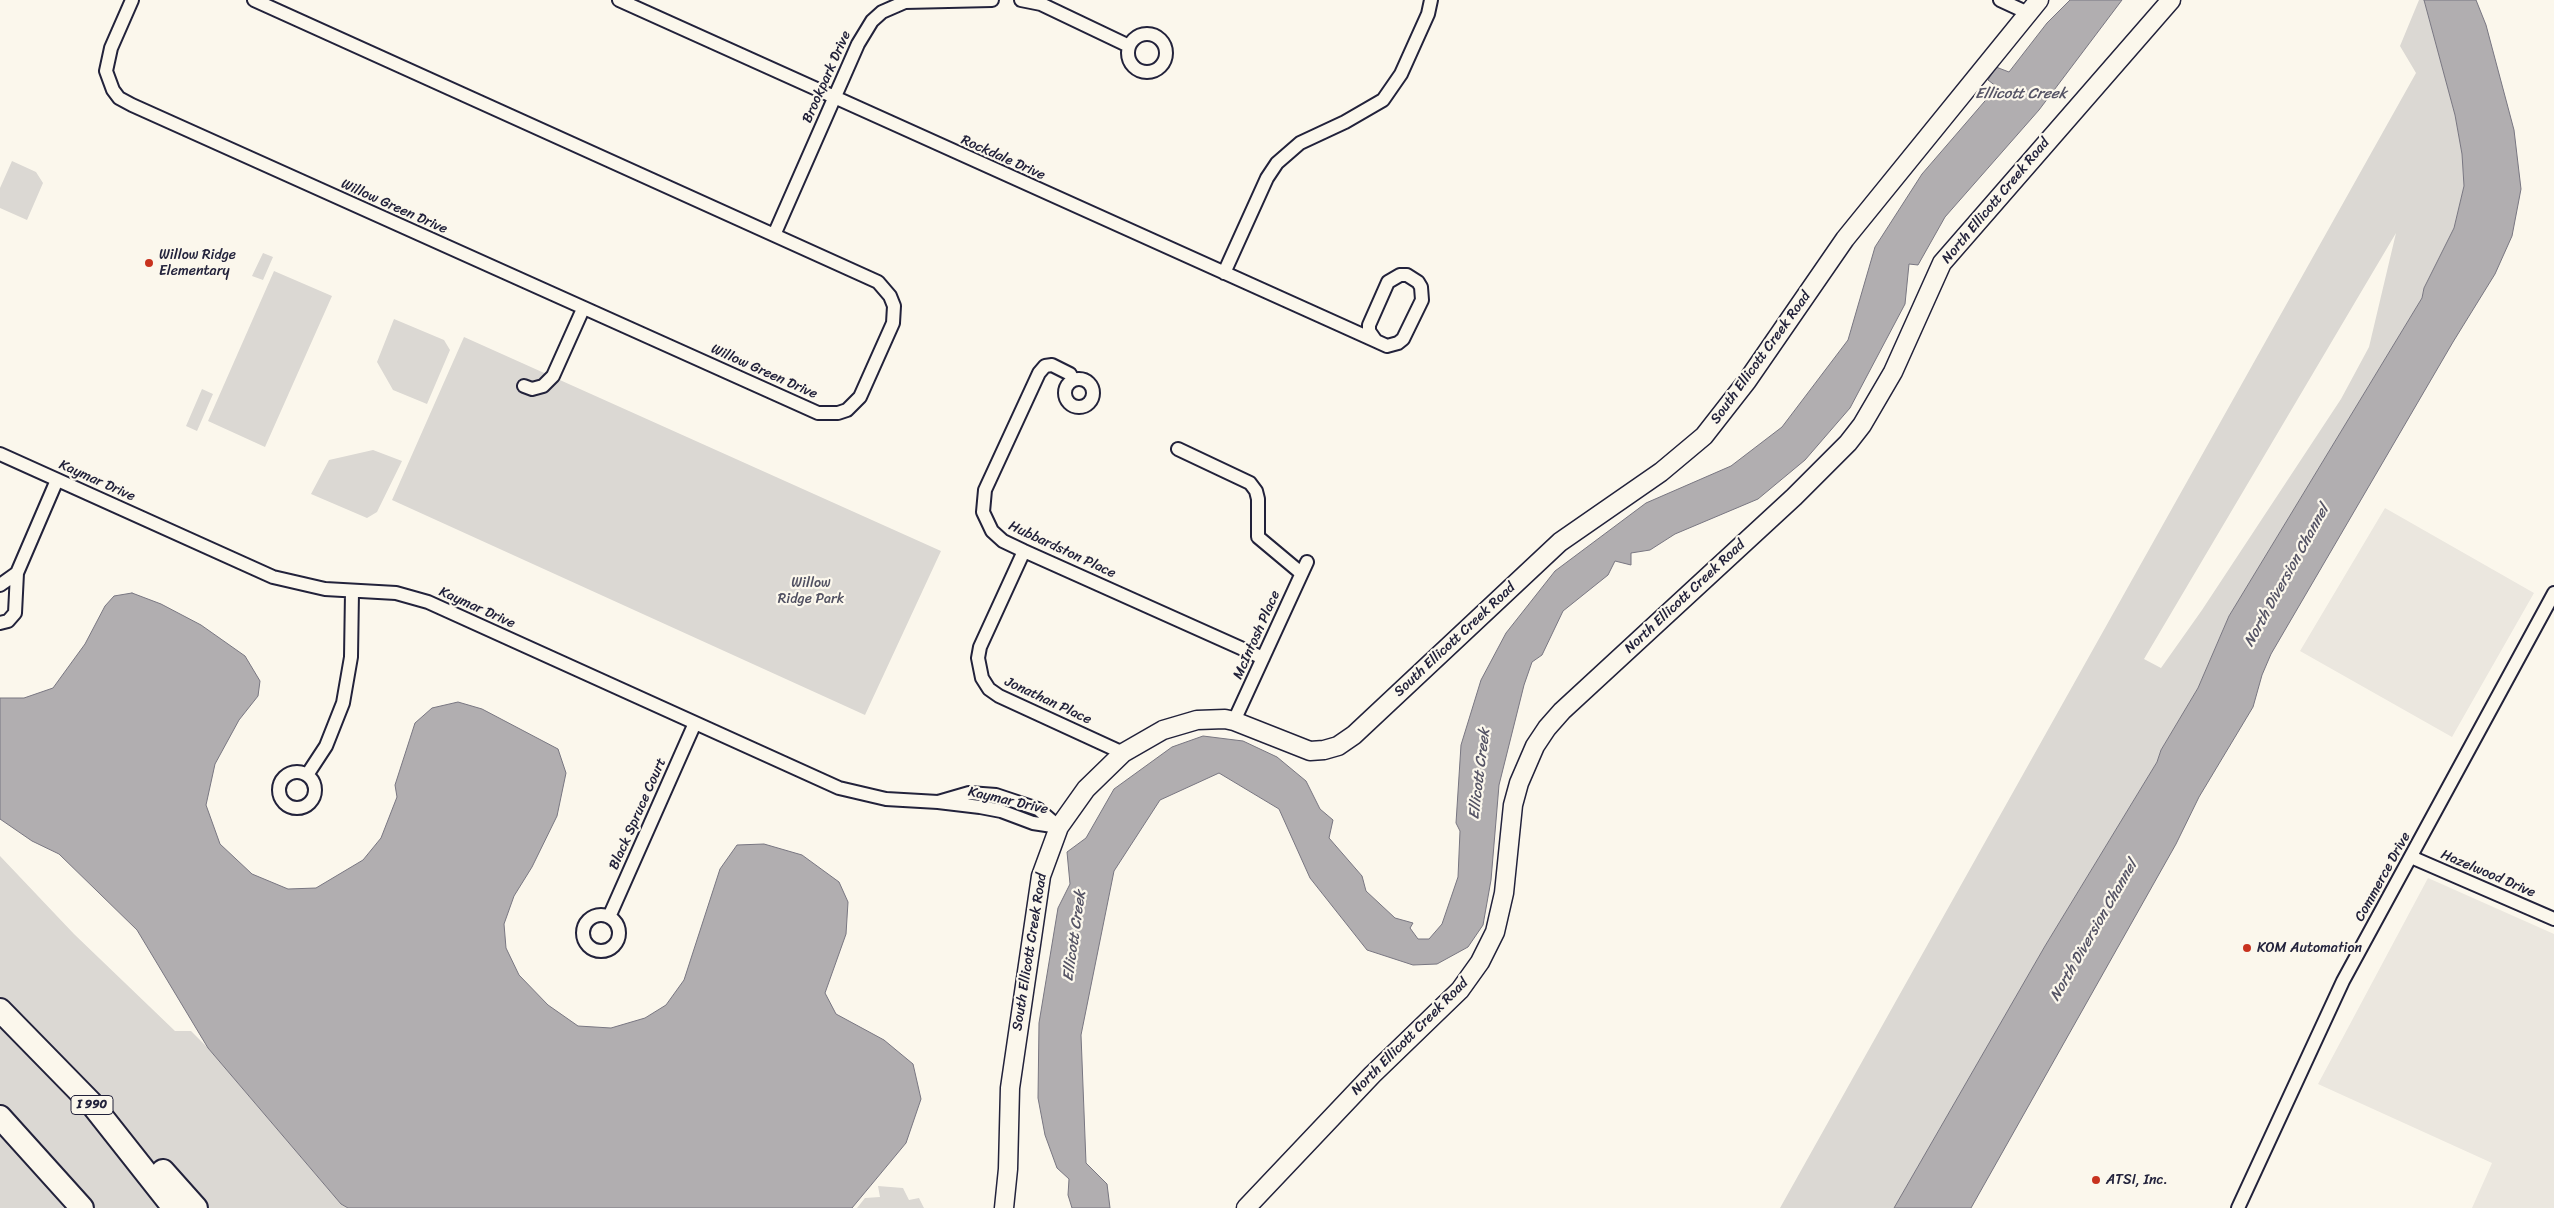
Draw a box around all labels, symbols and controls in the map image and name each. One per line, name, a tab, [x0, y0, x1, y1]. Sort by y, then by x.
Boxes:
street label: Brookpark Drive	[799, 28, 855, 126]
water label: Ellicott Creek	[1975, 85, 2067, 103]
street label: Rockdale Drive	[958, 132, 1048, 184]
street label: North Ellicott Creek Road	[1939, 135, 2053, 267]
street label: Willow Green Drive	[338, 176, 450, 238]
place label: Willow Ridge Elementary	[159, 247, 236, 280]
marker: Willow Ridge Elementary	[143, 257, 155, 269]
street label: South Ellicott Creek Road	[1707, 289, 1815, 427]
street label: Willow Green Drive	[708, 341, 820, 403]
street label: Kaymar Drive	[56, 457, 138, 505]
water label: North Diversion Channel	[2241, 502, 2333, 650]
street label: Hubbardston Place	[1006, 518, 1118, 582]
street label: North Ellicott Creek Road	[1621, 537, 1749, 657]
park label: Willow Ridge Park	[778, 575, 844, 608]
street label: South Ellicott Creek Road	[1391, 580, 1519, 700]
street label: Kaymar Drive	[436, 584, 518, 632]
street label: McIntosh Place	[1230, 588, 1284, 682]
street label: Jonathan Place	[1002, 674, 1094, 728]
water label: Ellicott Creek	[1466, 728, 1494, 820]
street label: Black Spruce Court	[606, 756, 670, 872]
street label: Kaymar Drive	[966, 784, 1050, 818]
street label: Commerce Drive	[2352, 829, 2414, 925]
street label: Hazelwood Drive	[2438, 846, 2538, 902]
water label: North Diversion Channel	[2046, 858, 2142, 1004]
street label: South Ellicott Creek Road	[1009, 872, 1051, 1032]
water label: Ellicott Creek	[1060, 890, 1090, 982]
place label: KOM Automation	[2257, 940, 2362, 956]
marker: KOM Automation	[2241, 942, 2253, 954]
street label: North Ellicott Creek Road	[1348, 975, 1472, 1099]
road number: I 990	[71, 1096, 113, 1114]
place label: ATSI, Inc.	[2106, 1172, 2168, 1188]
marker: ATSI, Inc.	[2090, 1174, 2102, 1186]

